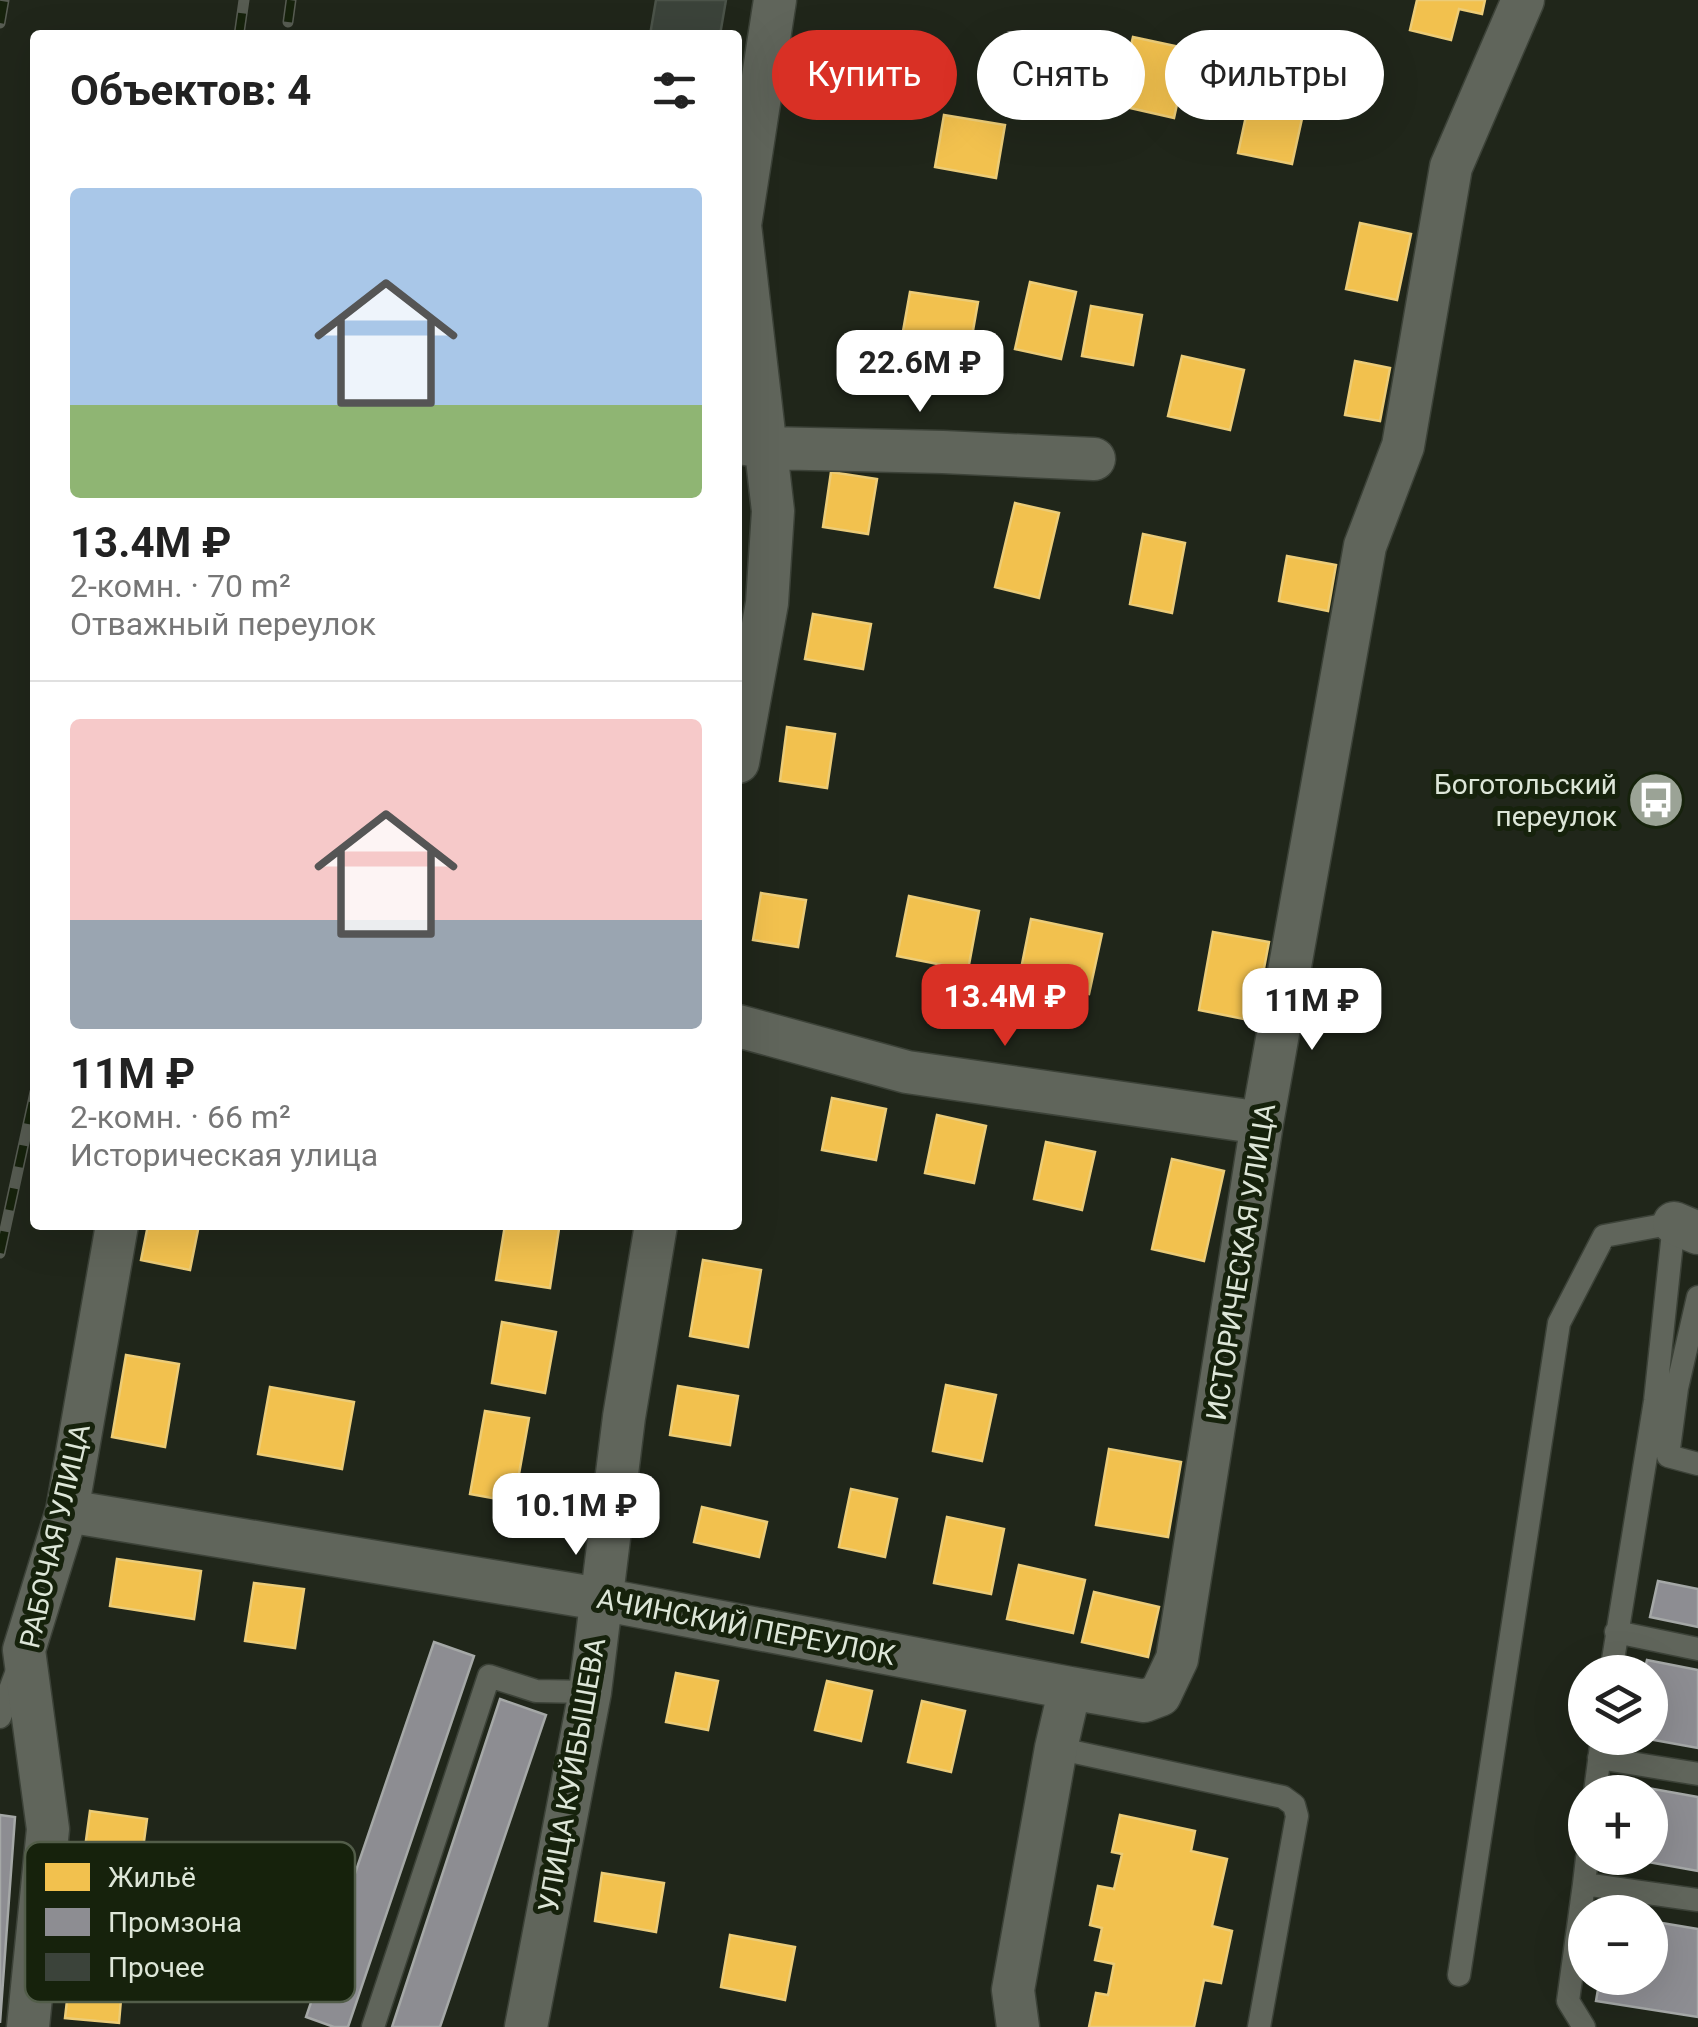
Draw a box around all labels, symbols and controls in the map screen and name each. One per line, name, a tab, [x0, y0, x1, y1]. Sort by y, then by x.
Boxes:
chip: Купить	[772, 30, 957, 120]
chip: Снять	[977, 30, 1145, 120]
chip: Фильтры	[1165, 30, 1384, 120]
icon: filters	[647, 63, 702, 118]
text: Объектов: 4	[70, 66, 311, 115]
icon: home	[296, 253, 476, 433]
pin: 22.6M ₽	[828, 330, 1012, 415]
text: 22.6M ₽	[859, 343, 981, 381]
text: 13.4M ₽	[70, 518, 231, 567]
text: 2-комн. · 70 m²	[70, 567, 291, 605]
text: Отважный переулок	[70, 605, 376, 643]
place label: Боготольский переулок	[1434, 768, 1617, 833]
bus stop icon: Боготольский переулок	[1626, 770, 1686, 830]
icon: home	[296, 784, 476, 964]
pin: 13.4M ₽	[913, 964, 1097, 1049]
pin: 11M ₽	[1242, 968, 1382, 1053]
text: 13.4M ₽	[944, 977, 1066, 1015]
text: 11M ₽	[1264, 981, 1360, 1019]
text: 11M ₽	[70, 1049, 195, 1098]
text: 2-комн. · 66 m²	[70, 1098, 291, 1136]
street label: ИСТОРИЧЕСКАЯ УЛИЦА	[1200, 1101, 1282, 1423]
text: Историческая улица	[70, 1136, 378, 1174]
street label: РАБОЧАЯ УЛИЦА	[13, 1421, 97, 1651]
pin: 10.1M ₽	[484, 1473, 668, 1558]
text: 10.1M ₽	[515, 1486, 637, 1524]
street label: АЧИНСКИЙ ПЕРЕУЛОК	[594, 1582, 898, 1672]
street label: УЛИЦА КУЙБЫШЕВА	[532, 1635, 612, 1915]
map controls	[1568, 1655, 1668, 1995]
button: layers	[1568, 1655, 1668, 1755]
button: +	[1568, 1775, 1668, 1875]
legend	[25, 1842, 355, 2002]
text: Жильё	[108, 1861, 196, 1894]
button: −	[1568, 1895, 1668, 1995]
text: Промзона	[108, 1906, 242, 1939]
text: Прочее	[108, 1951, 205, 1984]

